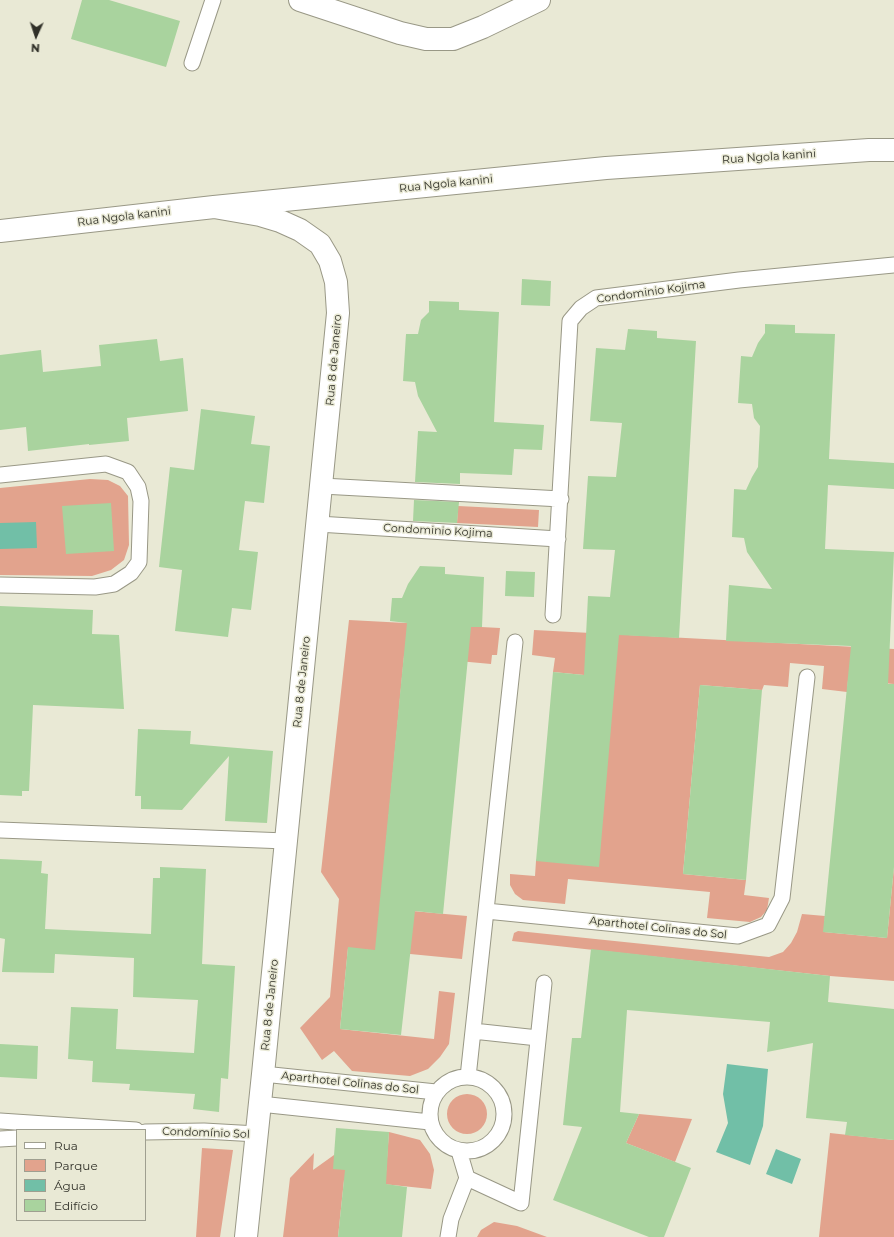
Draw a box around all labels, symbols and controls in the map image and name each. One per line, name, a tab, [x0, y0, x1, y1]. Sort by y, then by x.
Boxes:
north arrow	[16, 16, 56, 56]
text: N	[31, 41, 40, 55]
street label: Rua Ngola kanini	[722, 147, 816, 167]
street label: Rua Ngola kanini	[398, 173, 494, 195]
street label: Rua Ngola kanini	[76, 205, 172, 229]
street label: Condominio Kojima	[596, 278, 706, 306]
street label: Rua 8 de Janeiro	[323, 314, 345, 406]
street label: Condominio Kojima	[383, 522, 493, 540]
street label: Rua 8 de Janeiro	[291, 636, 313, 728]
street label: Aparthotel Colinas do Sol	[589, 914, 727, 942]
street label: Rua 8 de Janeiro	[259, 959, 281, 1051]
street label: Aparthotel Colinas do Sol	[281, 1069, 419, 1097]
street label: Condomínio Sol	[162, 1125, 250, 1141]
legend	[16, 1129, 146, 1221]
text: Rua	[54, 1138, 78, 1153]
text: Parque	[54, 1158, 98, 1173]
text: Água	[54, 1178, 86, 1193]
text: Edifício	[54, 1198, 98, 1213]

